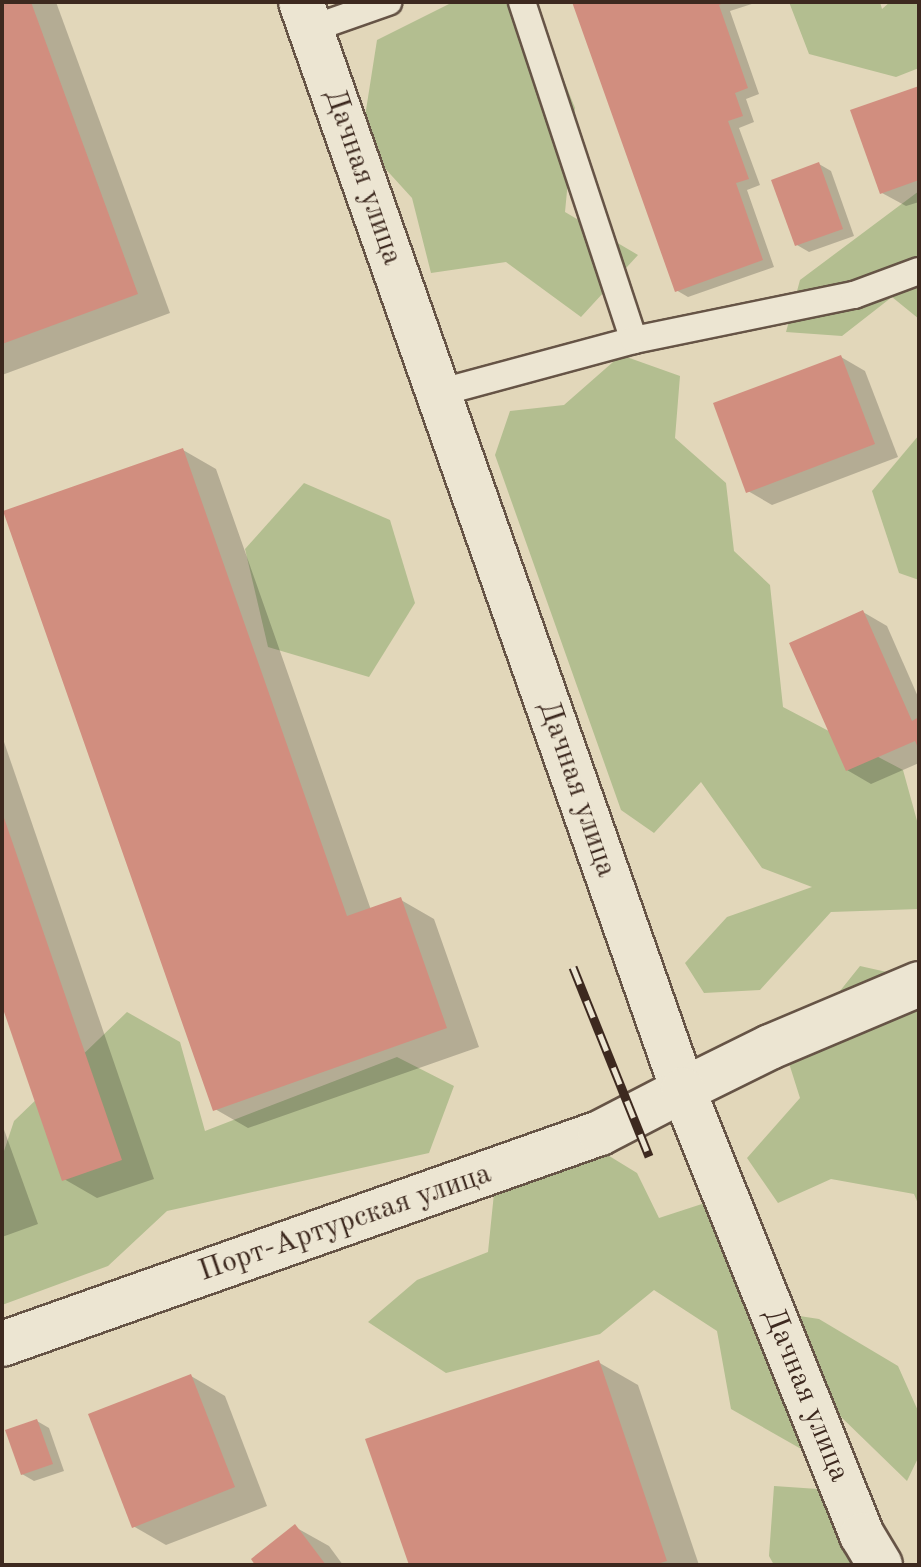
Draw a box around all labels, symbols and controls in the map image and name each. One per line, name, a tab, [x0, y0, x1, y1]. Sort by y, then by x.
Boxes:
street label: Дачная улица	[316, 84, 410, 270]
street label: Дачная улица	[530, 696, 624, 882]
street label: Порт-Артурская улица	[194, 1156, 496, 1290]
street label: Дачная улица	[755, 1303, 857, 1487]

